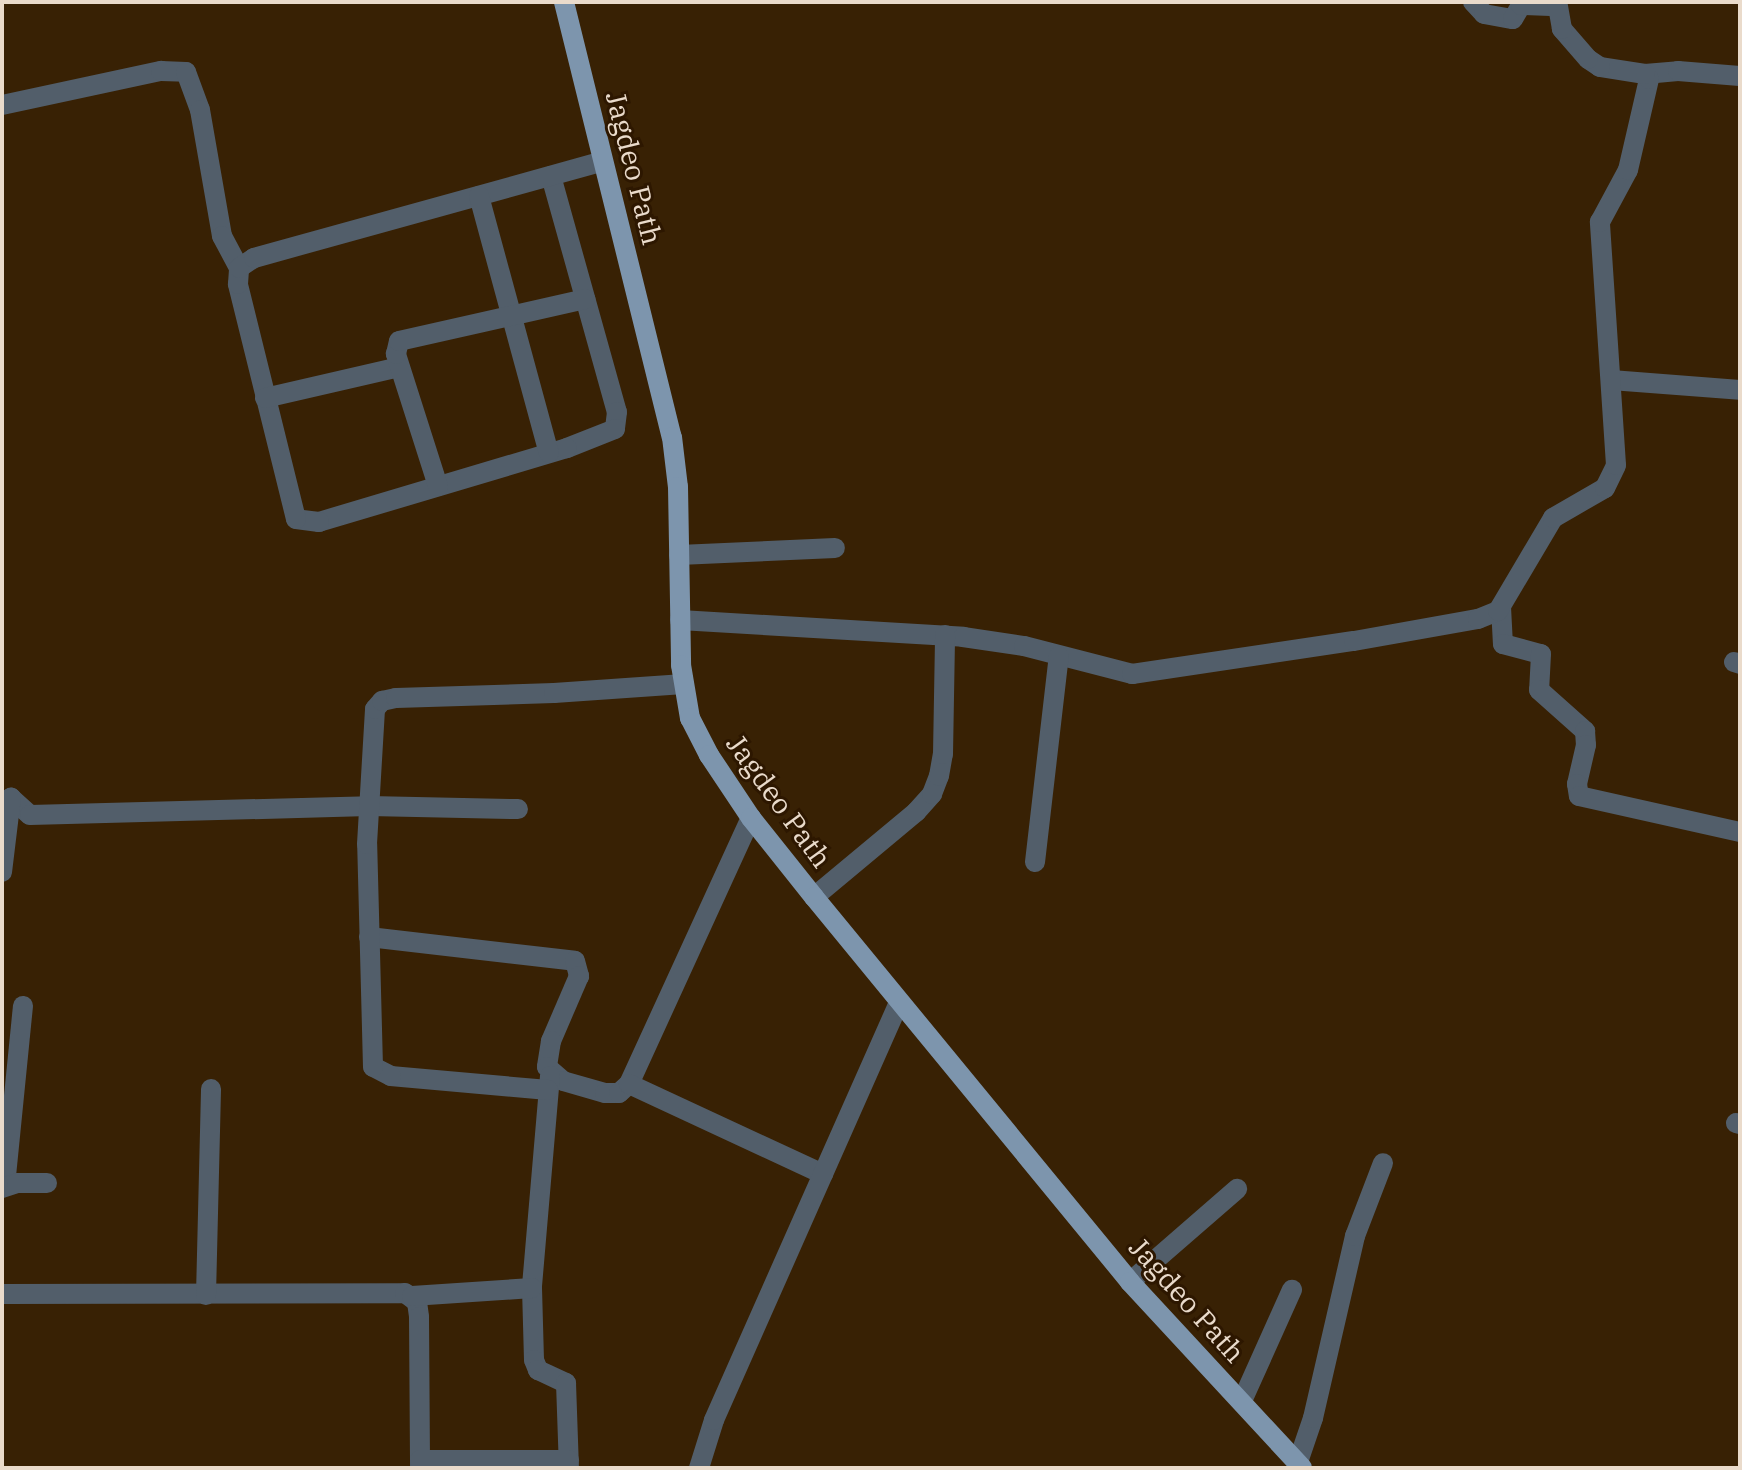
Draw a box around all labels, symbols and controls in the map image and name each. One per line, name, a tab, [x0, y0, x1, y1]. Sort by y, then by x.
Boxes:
street label: Jagdeo Path	[599, 88, 669, 248]
street label: Jagdeo Path	[719, 728, 839, 874]
street label: Jagdeo Path	[1122, 1231, 1252, 1369]

